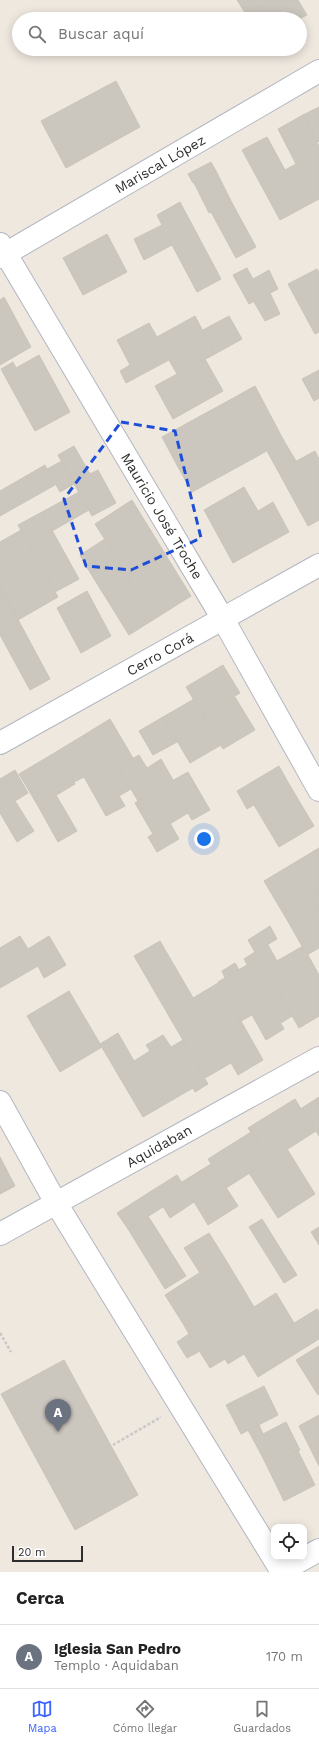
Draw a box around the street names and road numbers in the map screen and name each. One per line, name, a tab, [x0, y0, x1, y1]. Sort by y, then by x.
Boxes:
street label: Mariscal López	[112, 132, 208, 196]
street label: Mauricio José Troche	[118, 450, 206, 582]
street label: Cerro Corá	[124, 629, 196, 679]
street label: Aquidaban	[123, 1121, 195, 1171]

